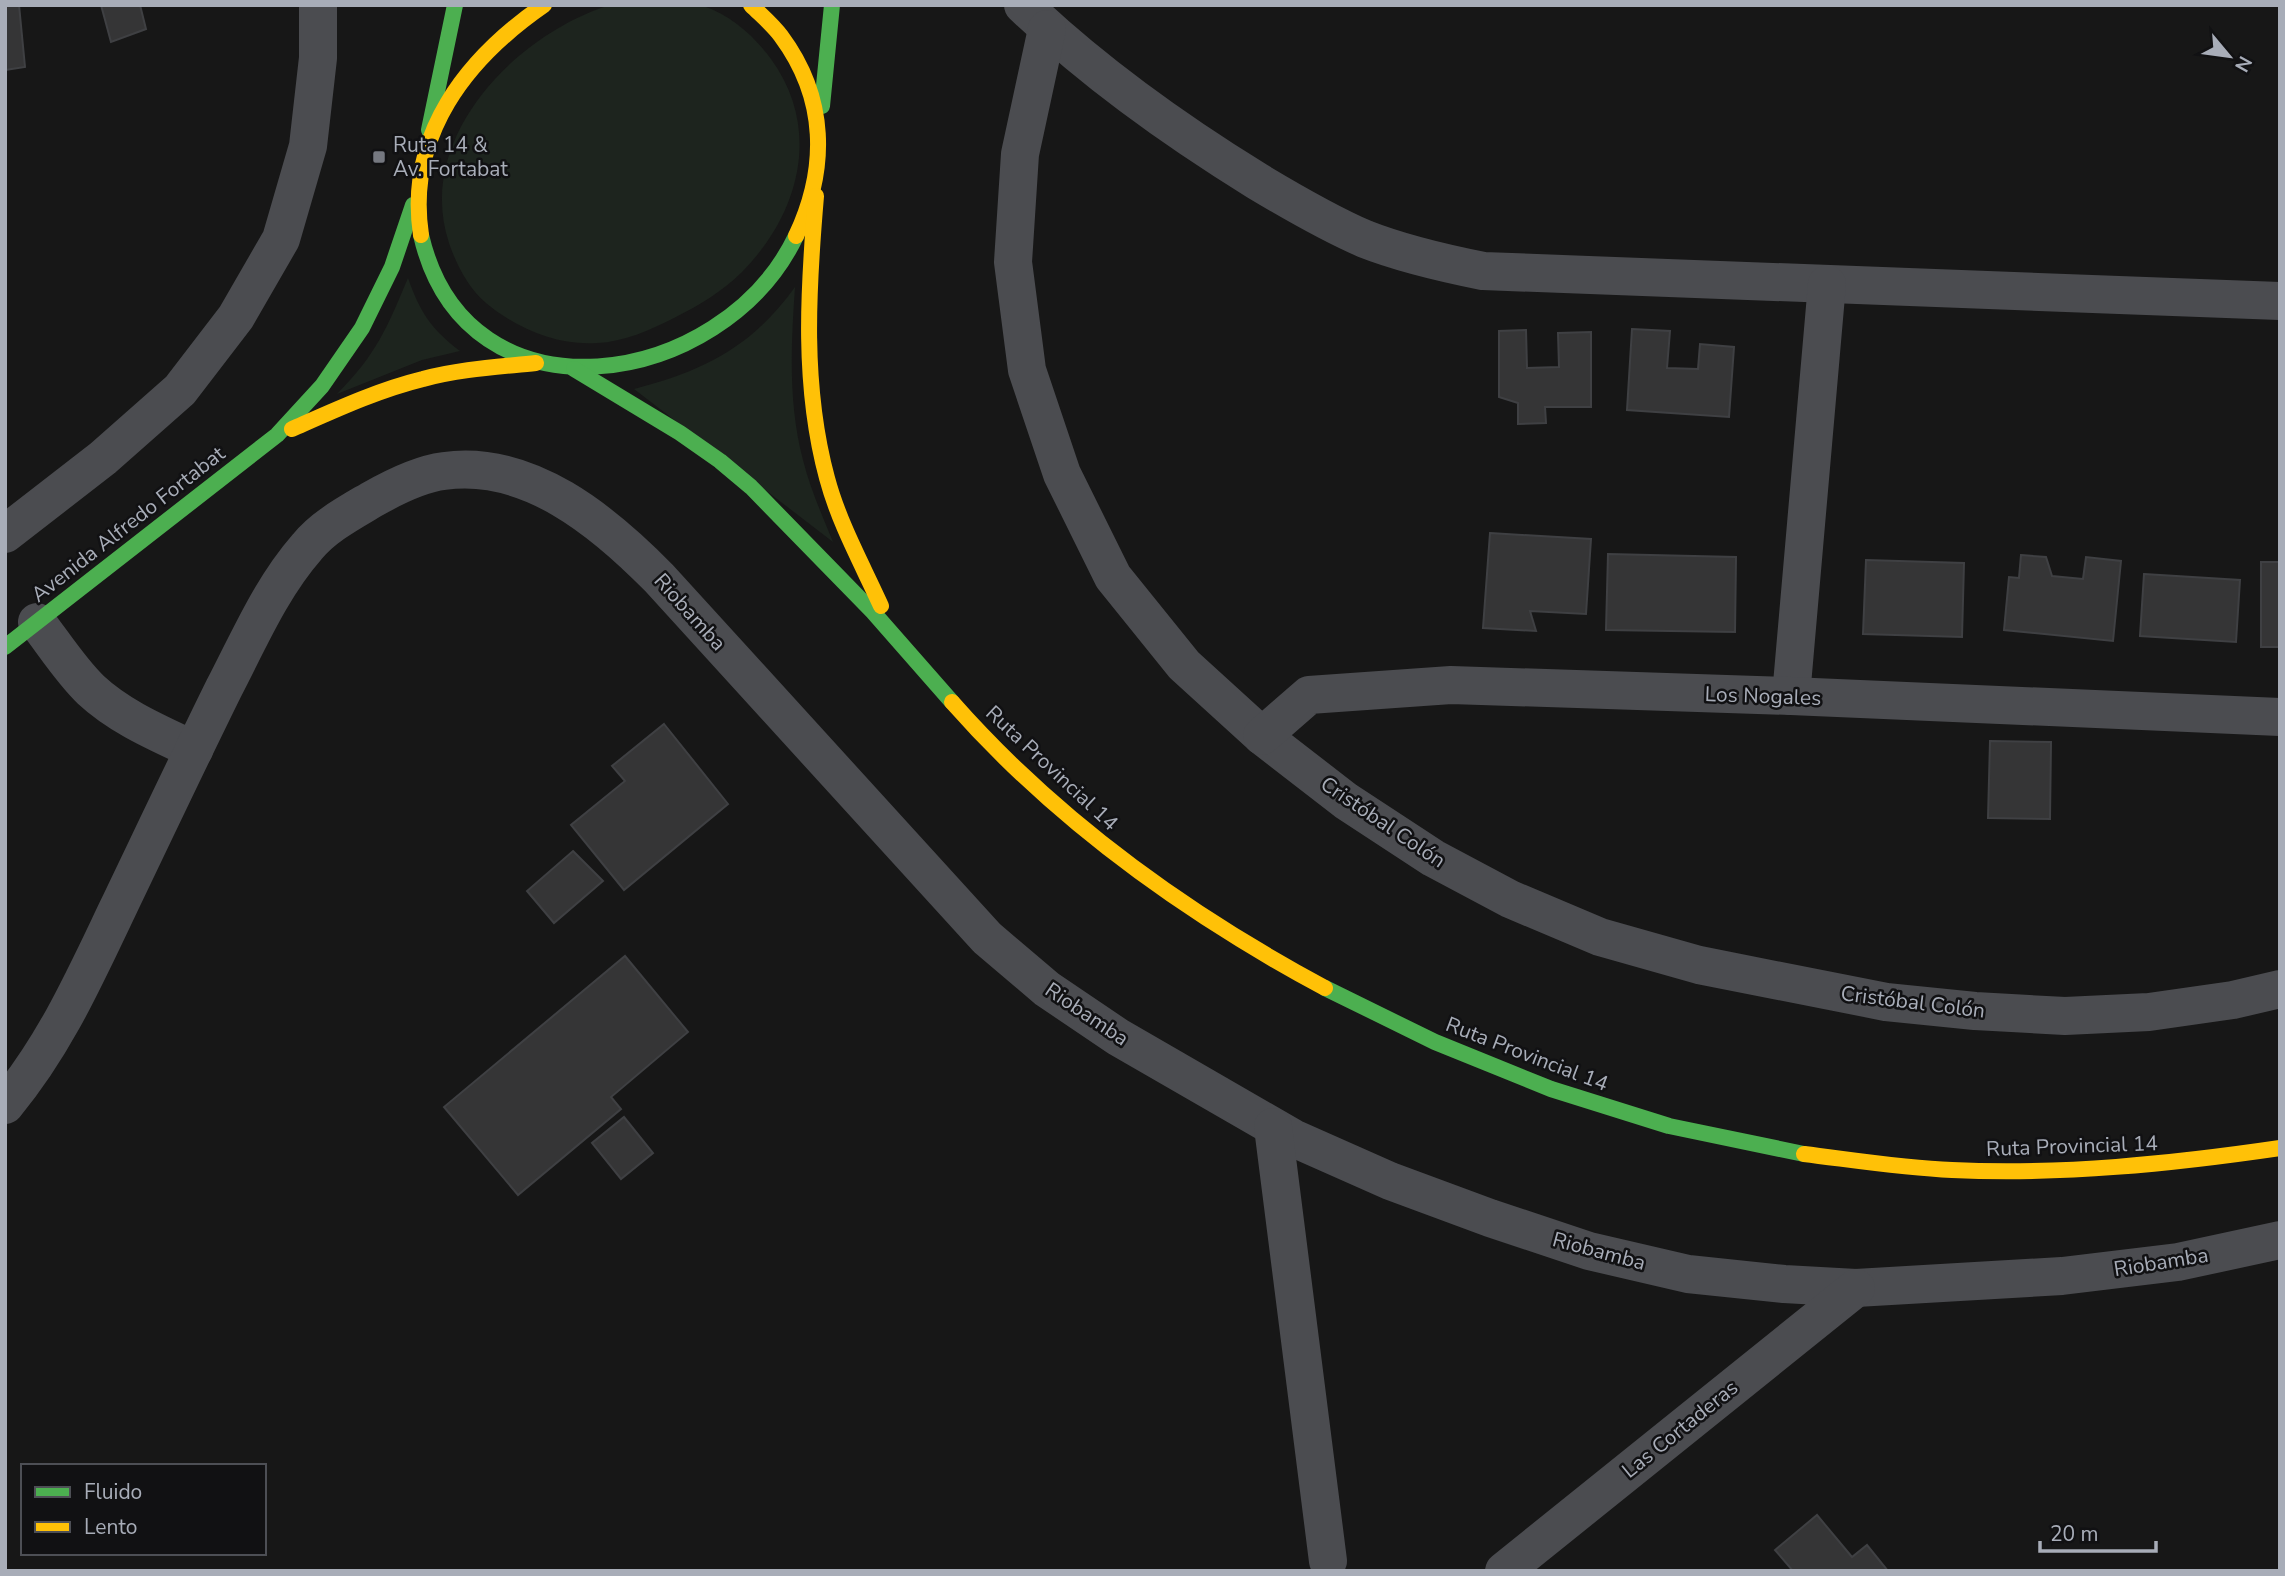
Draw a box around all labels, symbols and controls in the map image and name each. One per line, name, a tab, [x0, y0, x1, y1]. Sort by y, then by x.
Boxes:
north arrow	[2194, 21, 2264, 91]
text: N	[2228, 51, 2258, 76]
place label: Ruta 14 & Av. Fortabat	[393, 131, 508, 183]
marker: Ruta 14 & Av. Fortabat	[371, 149, 387, 165]
street label: Avenida Alfredo Fortabat	[25, 439, 231, 608]
street label: Riobamba	[648, 567, 732, 657]
street label: Los Nogales	[1704, 680, 1822, 712]
street label: Ruta Provincial 14	[980, 699, 1124, 837]
street label: Cristóbal Colón	[1315, 770, 1451, 874]
street label: Riobamba	[1040, 976, 1134, 1052]
street label: Cristóbal Colón	[1839, 979, 1987, 1025]
street label: Ruta Provincial 14	[1442, 1010, 1612, 1098]
street label: Ruta Provincial 14	[1986, 1129, 2158, 1163]
street label: Riobamba	[1549, 1225, 1649, 1277]
street label: Riobamba	[2112, 1241, 2210, 1283]
street label: Las Cortaderas	[1616, 1374, 1744, 1484]
legend	[21, 1464, 266, 1555]
text: Fluido	[84, 1478, 142, 1506]
scale bar	[2040, 1510, 2156, 1554]
text: Lento	[84, 1513, 137, 1541]
text: 20 m	[2050, 1520, 2099, 1548]

